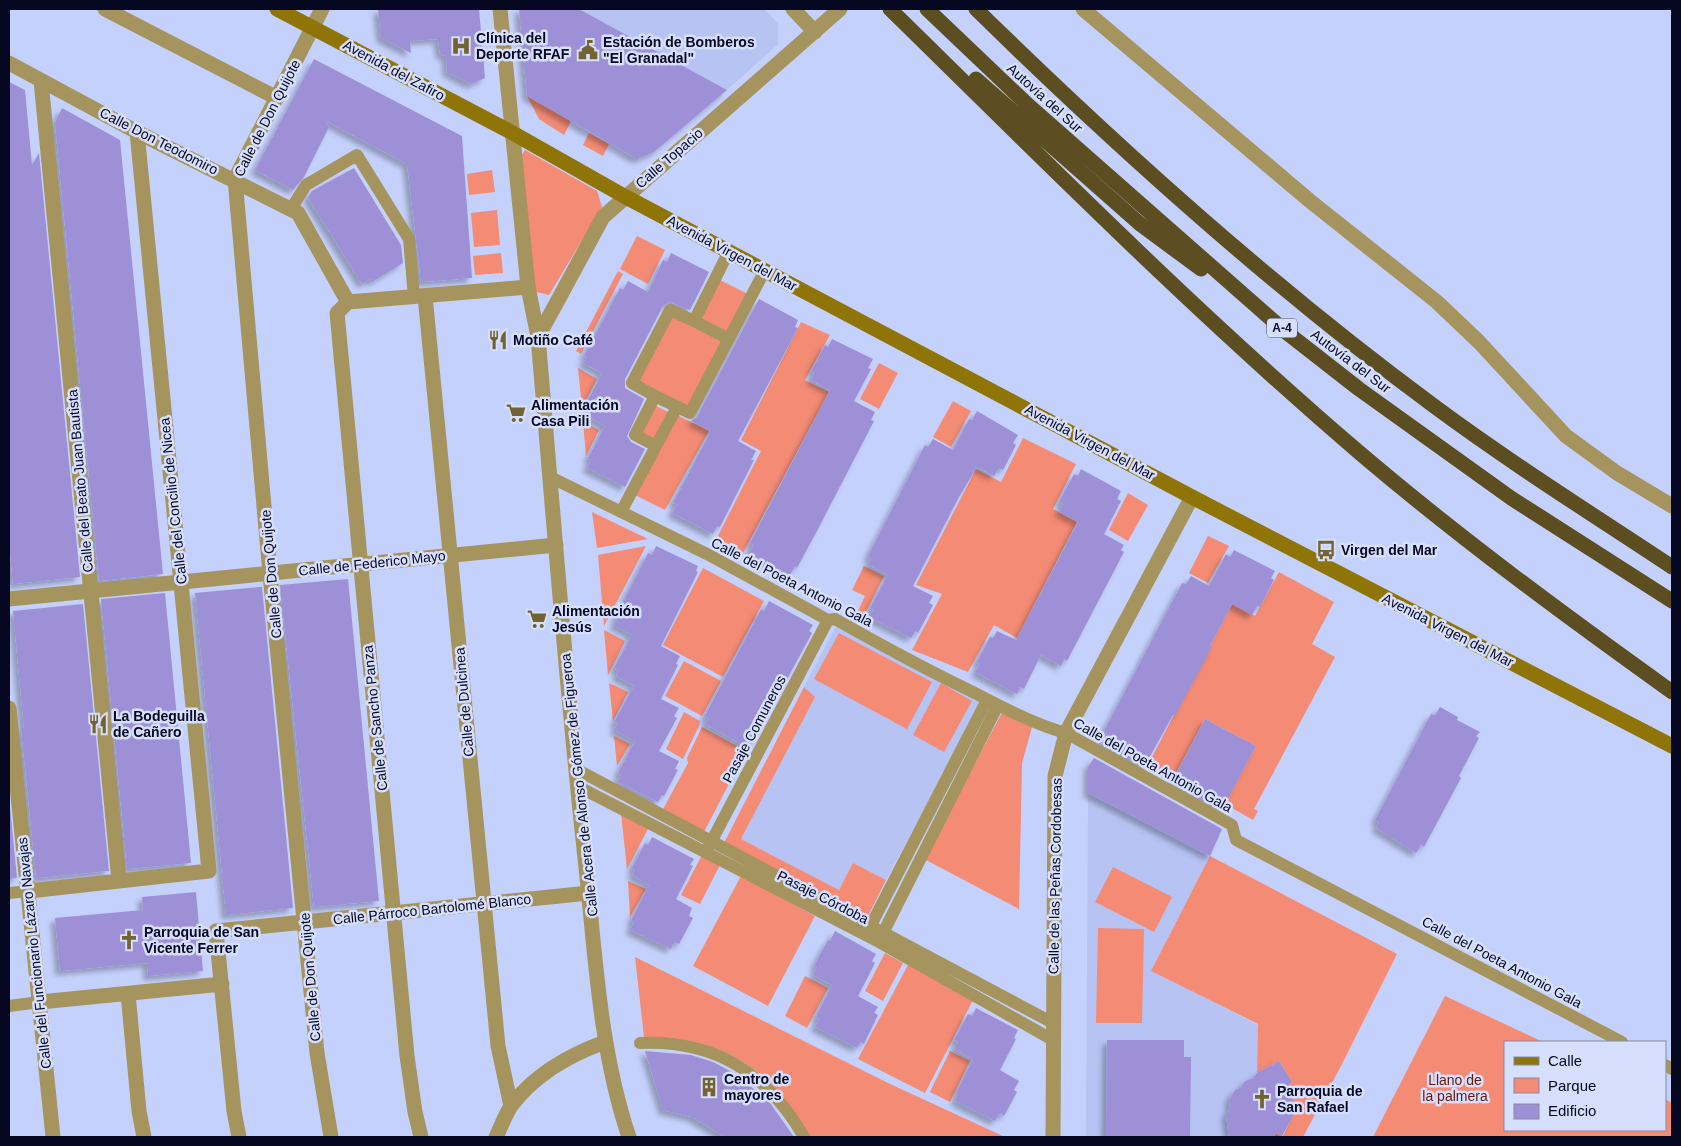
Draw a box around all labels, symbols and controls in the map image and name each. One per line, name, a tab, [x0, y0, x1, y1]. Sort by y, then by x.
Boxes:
place label: Clínica del Deporte RFAF	[476, 30, 570, 62]
place label: Estación de Bomberos "El Granadal"	[603, 34, 755, 66]
hospital icon: Clínica del Deporte RFAF	[450, 35, 472, 57]
street label: Avenida del Zafiro	[341, 37, 448, 104]
public building icon: Estación de Bomberos "El Granadal"	[577, 39, 599, 61]
street label: Calle de Don Quijote	[231, 57, 304, 179]
street label: Autovía del Sur	[1004, 60, 1086, 136]
street label: Calle Don Teodomiro	[97, 104, 221, 178]
street label: Calle Topacio	[632, 124, 706, 192]
street label: Avenida Virgen del Mar	[664, 212, 800, 294]
road number: A-4	[1267, 318, 1297, 338]
street label: Autovía del Sur	[1308, 326, 1394, 396]
restaurant icon: Motiño Café	[487, 329, 509, 351]
place label: Motiño Café	[513, 332, 593, 348]
street label: Calle del Beato Juan Bautista	[64, 389, 96, 573]
place label: Alimentación Casa Pili	[531, 397, 619, 429]
street label: Avenida Virgen del Mar	[1022, 401, 1158, 483]
supermarket icon: Alimentación Casa Pili	[505, 402, 527, 424]
street label: Calle del Concilio de Nicea	[156, 417, 190, 585]
street label: Calle de Don Quijote	[257, 509, 285, 639]
street label: Calle del Poeta Antonio Gala	[709, 534, 876, 630]
bus stop icon: Virgen del Mar	[1315, 539, 1337, 561]
place label: Virgen del Mar	[1341, 542, 1438, 558]
street label: Calle de Federico Mayo	[298, 547, 447, 579]
street label: Avenida Virgen del Mar	[1380, 590, 1517, 670]
place label: Alimentación Jesús	[552, 603, 640, 635]
supermarket icon: Alimentación Jesús	[526, 608, 548, 630]
street label: Calle de Sancho Panza	[359, 644, 391, 792]
street label: Calle de Dulcinea	[451, 646, 477, 757]
street label: Calle Acera de Alonso Gómez de Figueroa	[557, 652, 601, 917]
street label: Pasaje Comuneros	[719, 673, 789, 785]
place label: La Bodeguilla de Cañero	[113, 708, 205, 740]
restaurant icon: La Bodeguilla de Cañero	[87, 713, 109, 735]
street label: Calle del Poeta Antonio Gala	[1071, 715, 1235, 815]
street label: Calle de las Peñas Cordobesas	[1045, 778, 1065, 974]
street label: Calle del Funcionario Lázaro Navajas	[14, 836, 54, 1070]
street label: Pasaje Córdoba	[775, 867, 872, 927]
street label: Calle Párroco Bartolomé Blanco	[332, 891, 532, 927]
street label: Calle de Don Quijote	[296, 912, 324, 1042]
street label: Calle del Poeta Antonio Gala	[1419, 913, 1585, 1011]
place label: Parroquia de San Vicente Ferrer	[144, 924, 259, 956]
church icon: Parroquia de San Vicente Ferrer	[118, 929, 140, 951]
legend	[1504, 1041, 1666, 1131]
text: Calle	[1548, 1052, 1582, 1069]
place label: Centro de mayores	[724, 1071, 790, 1103]
park label: Llano de la palmera	[1422, 1072, 1488, 1104]
building icon: Centro de mayores	[698, 1076, 720, 1098]
text: Parque	[1548, 1077, 1596, 1094]
place label: Parroquia de San Rafael	[1277, 1083, 1363, 1115]
church icon: Parroquia de San Rafael	[1251, 1088, 1273, 1110]
text: Edificio	[1548, 1102, 1596, 1119]

